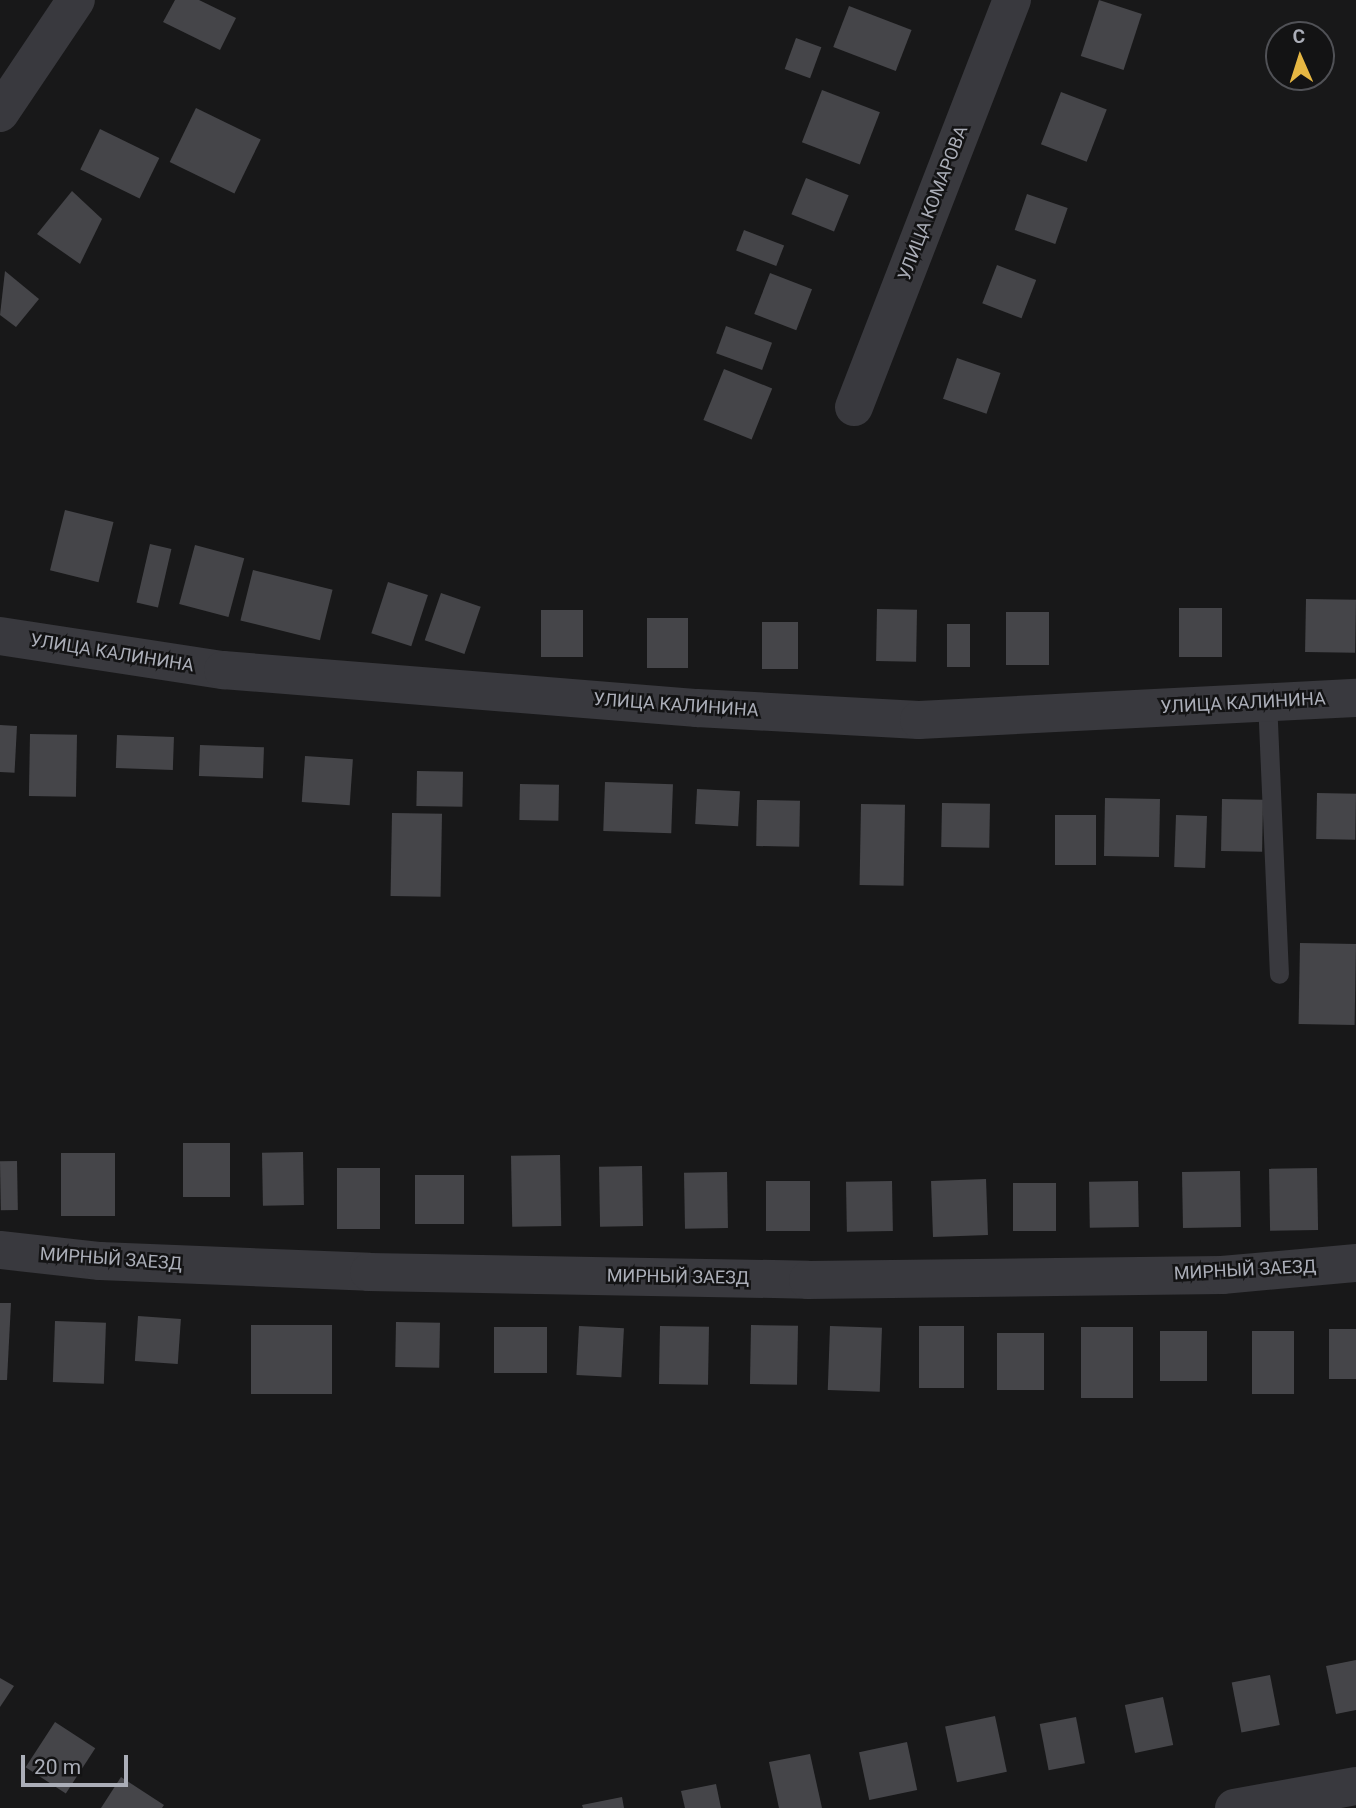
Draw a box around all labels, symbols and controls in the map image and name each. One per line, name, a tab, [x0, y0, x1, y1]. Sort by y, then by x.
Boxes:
north arrow	[1265, 21, 1335, 91]
text: С	[1292, 25, 1306, 48]
street label: УЛИЦА КОМАРОВА	[894, 123, 972, 283]
street label: УЛИЦА КАЛИНИНА	[29, 629, 195, 677]
street label: УЛИЦА КАЛИНИНА	[593, 688, 759, 722]
street label: УЛИЦА КАЛИНИНА	[1160, 688, 1326, 718]
street label: МИРНЫЙ ЗАЕЗД	[39, 1243, 183, 1275]
street label: МИРНЫЙ ЗАЕЗД	[1173, 1255, 1317, 1285]
street label: МИРНЫЙ ЗАЕЗД	[607, 1265, 749, 1289]
scale bar	[24, 1742, 131, 1786]
text: 20 m	[34, 1755, 81, 1779]

